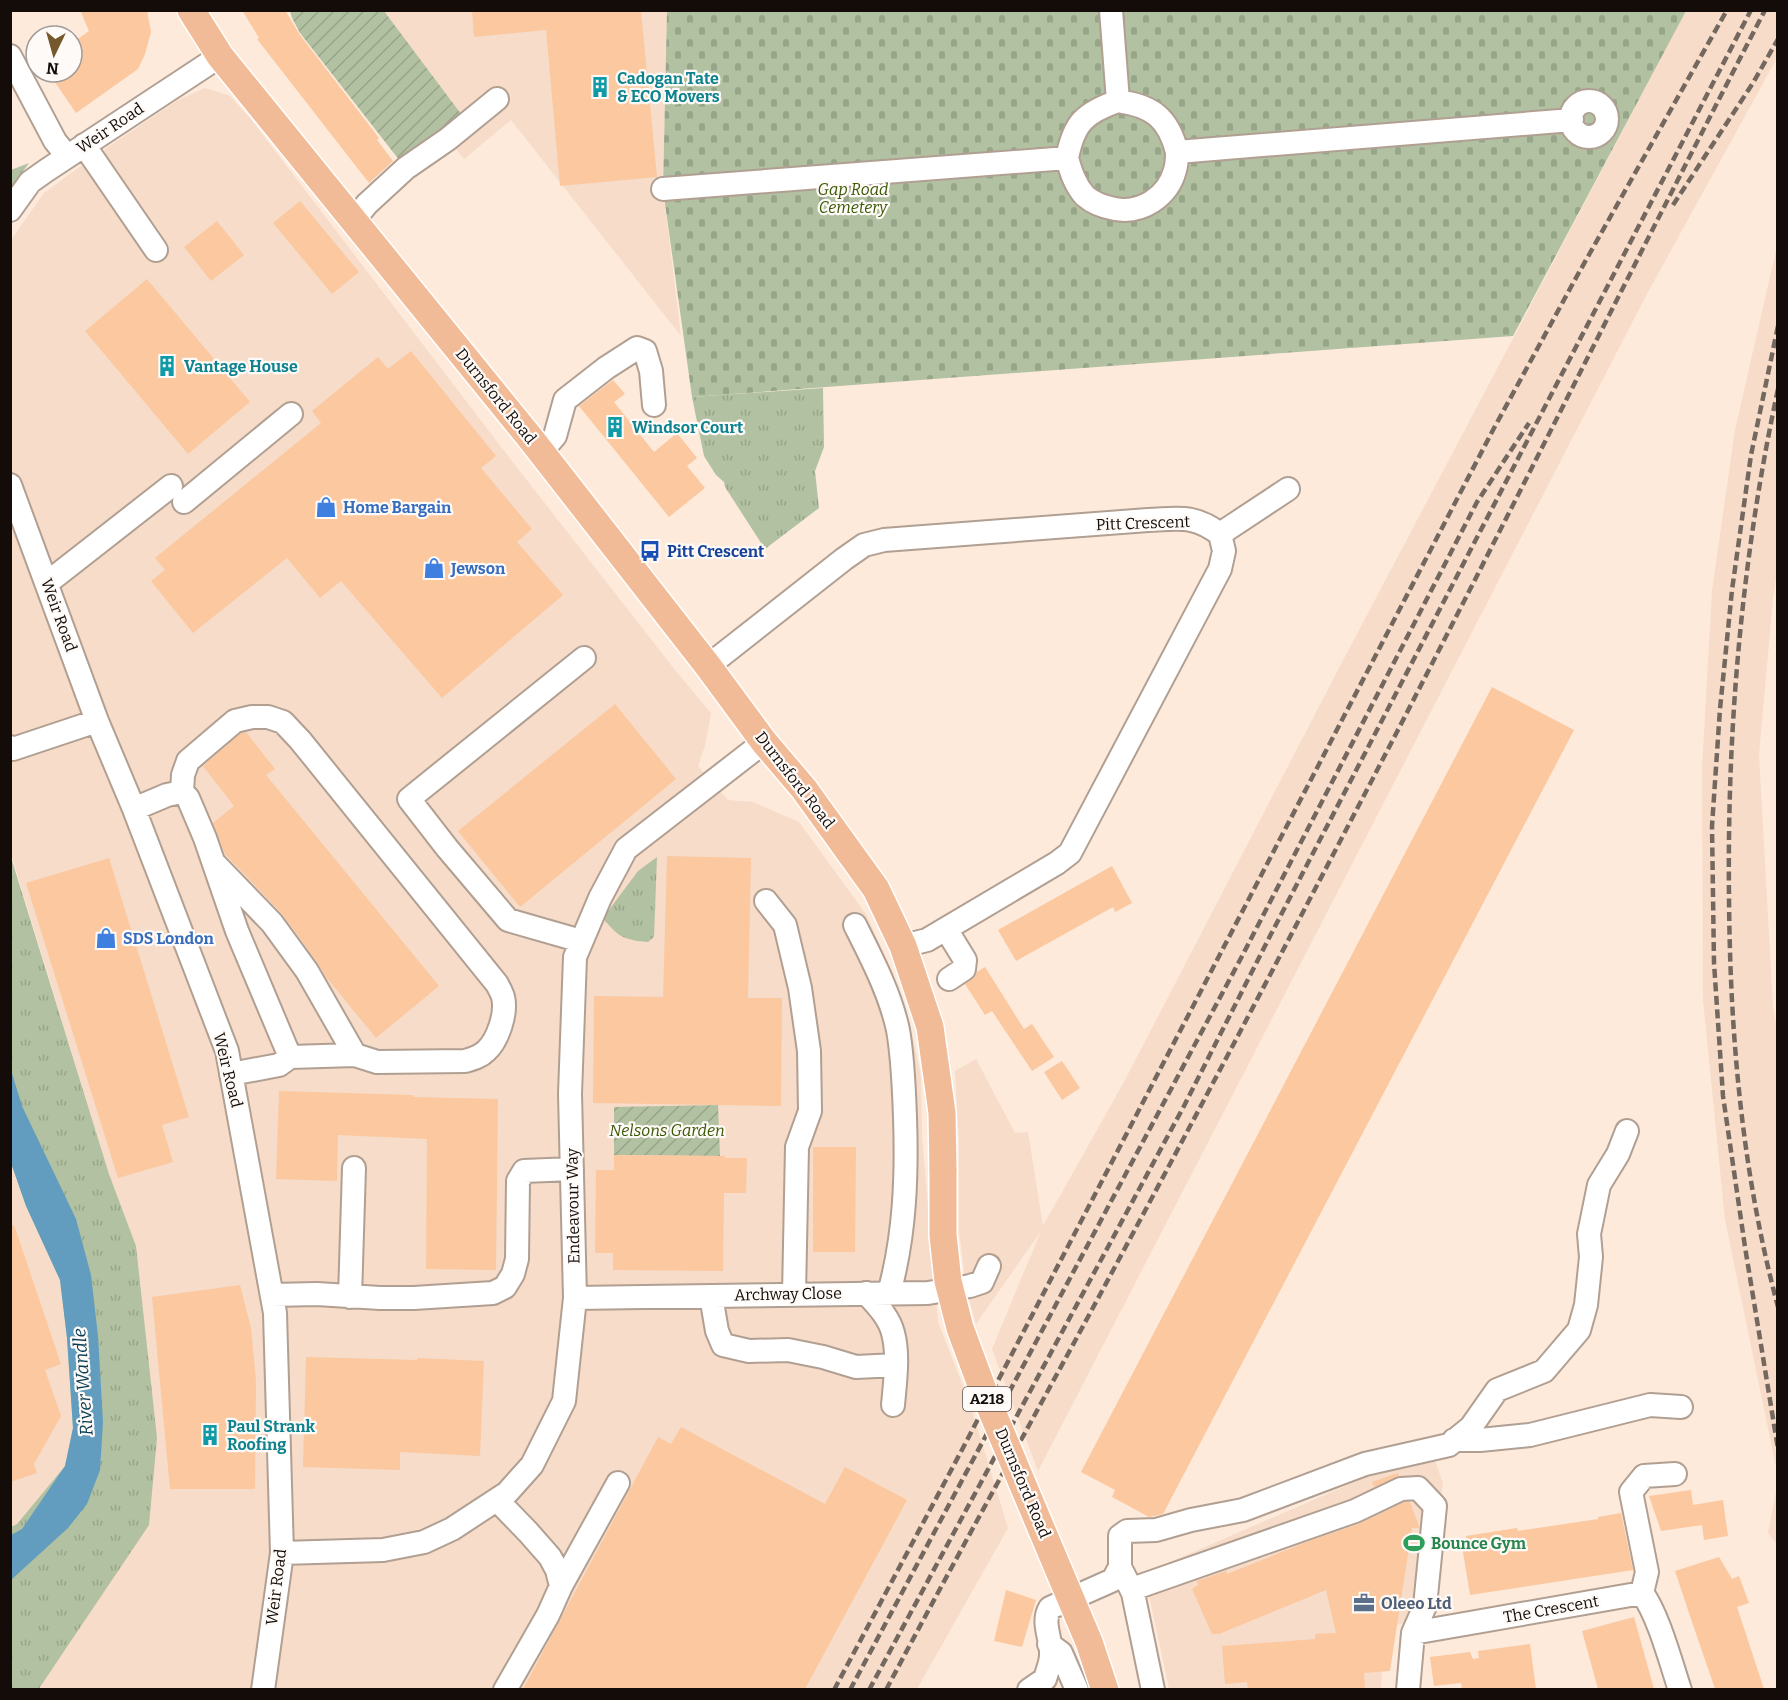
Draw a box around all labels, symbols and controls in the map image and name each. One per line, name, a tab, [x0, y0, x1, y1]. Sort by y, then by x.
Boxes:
north arrow	[24, 24, 84, 84]
text: N	[46, 58, 60, 78]
place label: Cadogan Tate & ECO Movers	[617, 69, 720, 106]
building icon: Cadogan Tate & ECO Movers	[588, 75, 612, 99]
street label: Weir Road	[73, 98, 147, 157]
park label: Gap Road Cemetery	[818, 180, 888, 217]
street label: Durnsford Road	[452, 344, 541, 448]
building icon: Vantage House	[155, 354, 179, 378]
place label: Vantage House	[184, 357, 298, 376]
building icon: Windsor Court	[603, 415, 627, 439]
place label: Windsor Court	[632, 418, 744, 437]
shop icon: Home Bargain	[314, 495, 338, 519]
place label: Home Bargain	[343, 498, 452, 517]
street label: Pitt Crescent	[1095, 512, 1191, 534]
bus stop icon: Pitt Crescent	[638, 539, 662, 563]
place label: Pitt Crescent	[667, 542, 765, 561]
shop icon: Jewson	[422, 556, 446, 580]
place label: Jewson	[450, 559, 506, 578]
street label: Weir Road	[37, 576, 81, 655]
street label: Durnsford Road	[751, 728, 839, 833]
shop icon: SDS London	[94, 926, 118, 950]
place label: SDS London	[123, 929, 214, 948]
street label: Weir Road	[210, 1031, 247, 1110]
park label: Nelsons Garden	[609, 1121, 725, 1140]
street label: Endeavour Way	[562, 1147, 584, 1264]
street label: Archway Close	[734, 1284, 842, 1304]
water label: River Wandle	[68, 1328, 98, 1436]
road number: A218	[963, 1387, 1011, 1411]
place label: Paul Strank Roofing	[227, 1417, 316, 1454]
building icon: Paul Strank Roofing	[198, 1423, 222, 1447]
street label: Durnsford Road	[991, 1425, 1055, 1541]
sports icon: Bounce Gym	[1402, 1531, 1426, 1555]
place label: Bounce Gym	[1431, 1534, 1527, 1553]
street label: Weir Road	[262, 1547, 290, 1626]
office icon: Oleeo Ltd	[1352, 1591, 1376, 1615]
street label: The Crescent	[1502, 1591, 1600, 1627]
place label: Oleeo Ltd	[1381, 1594, 1452, 1613]

